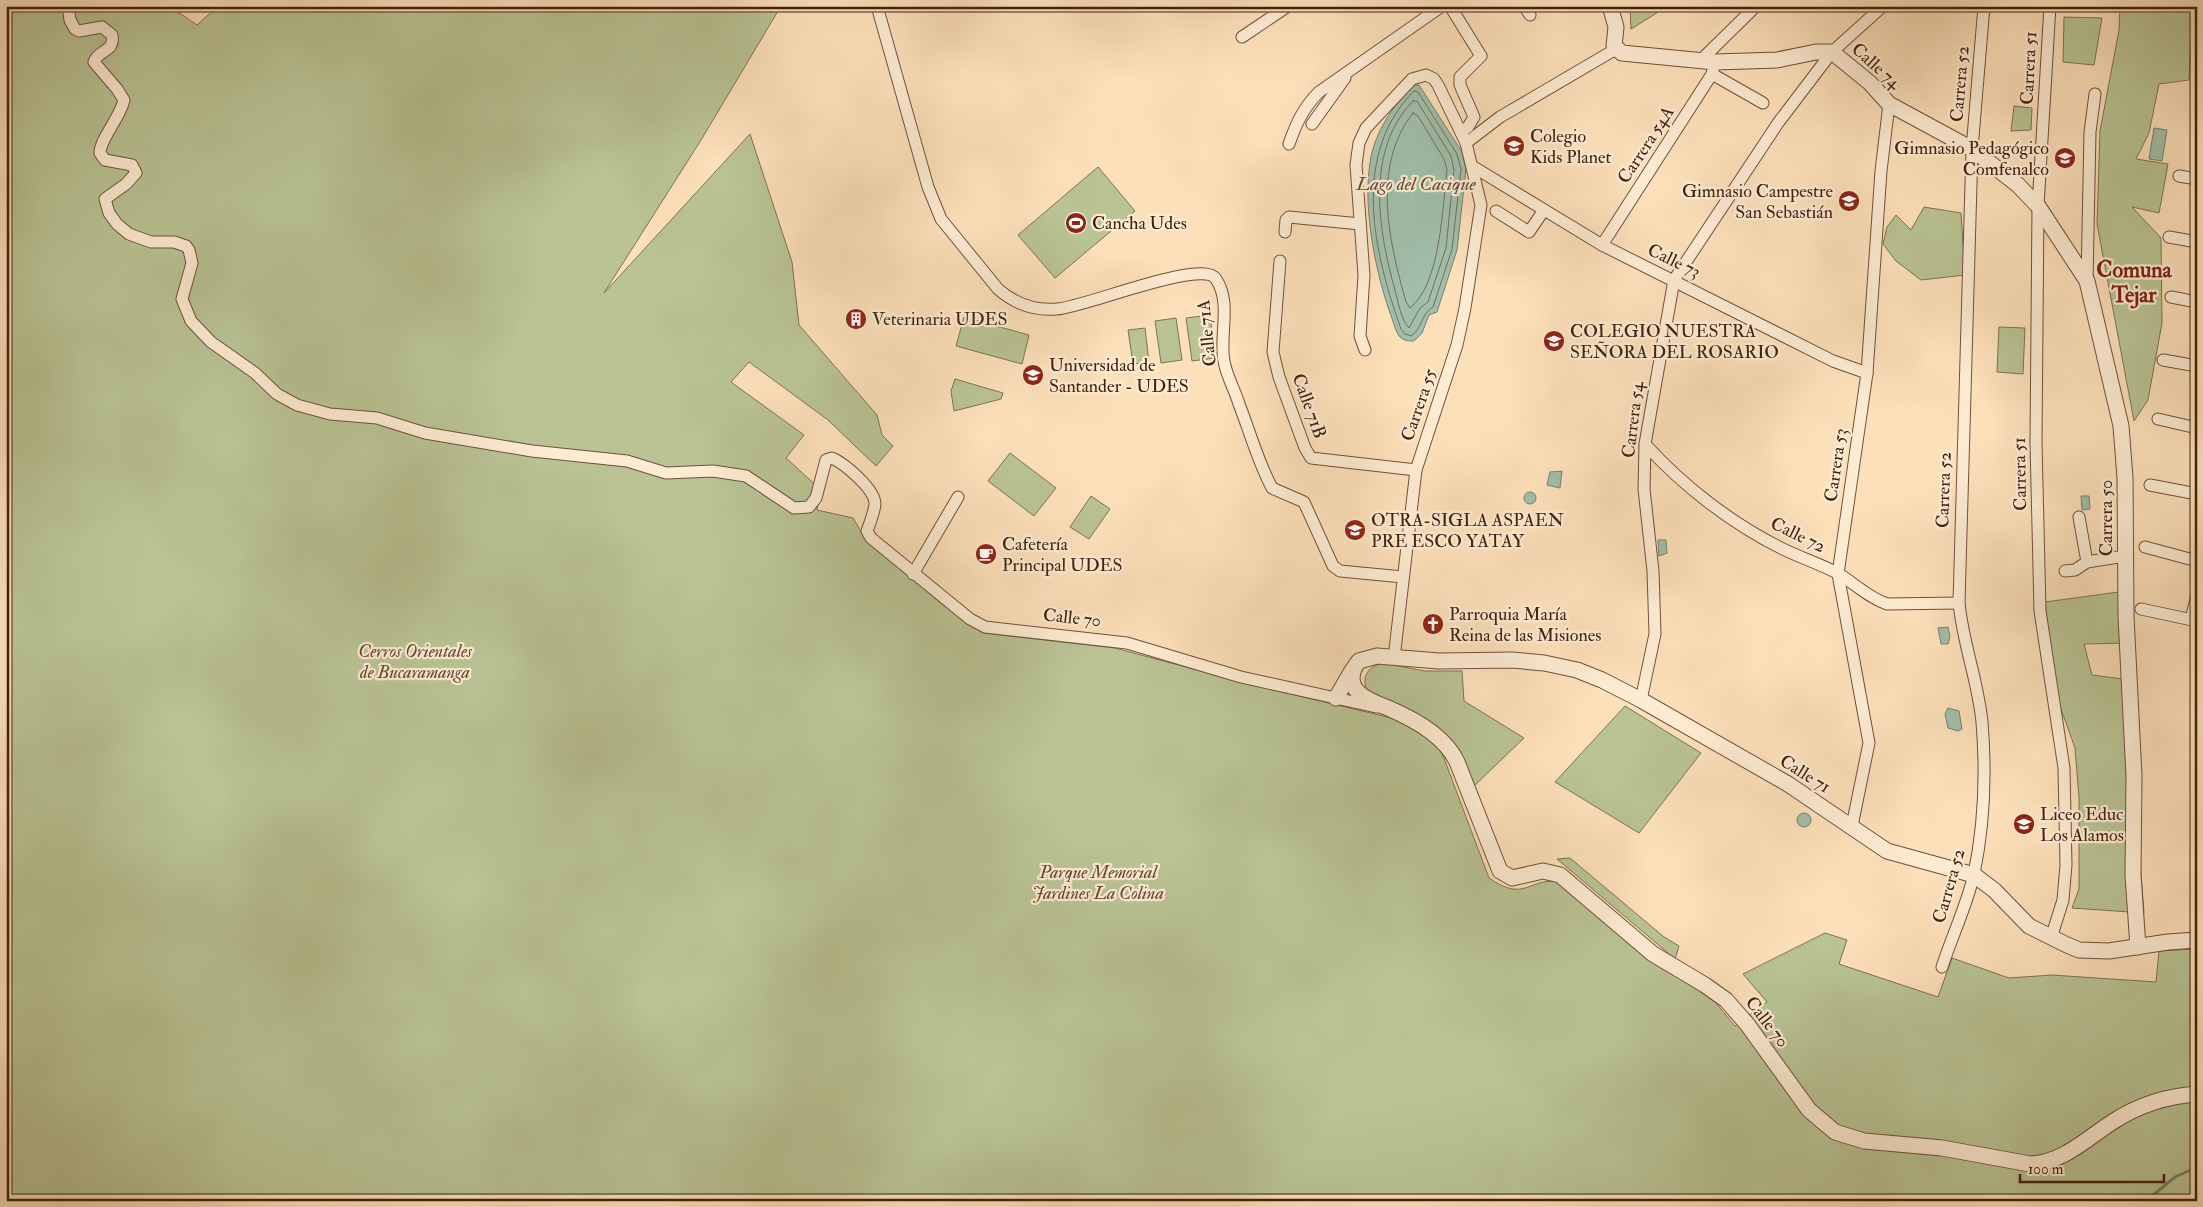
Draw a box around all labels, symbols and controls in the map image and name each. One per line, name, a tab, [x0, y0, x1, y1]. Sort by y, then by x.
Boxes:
street label: Carrera 51	[2016, 31, 2042, 105]
street label: Calle 74	[1847, 38, 1906, 95]
street label: Carrera 52	[1945, 45, 1975, 123]
street label: Carrera 54A	[1612, 101, 1680, 188]
place label: Colegio Kids Planet	[1530, 125, 1611, 169]
school or university icon: Colegio Kids Planet	[1502, 134, 1526, 158]
place label: Gimnasio Pedagógico Comfenalco	[1894, 137, 2049, 181]
school or university icon: Gimnasio Pedagógico Comfenalco	[2053, 146, 2077, 170]
water label: Lago del Cacique	[1355, 172, 1477, 196]
place label: Gimnasio Campestre San Sebastián	[1682, 180, 1833, 224]
school or university icon: Gimnasio Campestre San Sebastián	[1837, 189, 1861, 213]
sports icon: Cancha Udes	[1064, 211, 1088, 235]
place label: Cancha Udes	[1092, 212, 1187, 235]
street label: Calle 73	[1644, 238, 1704, 284]
district label: Comuna Tejar	[2096, 256, 2173, 309]
street label: Calle 71A	[1192, 298, 1222, 368]
building icon: Veterinaria UDES	[844, 307, 868, 331]
place label: Veterinaria UDES	[872, 308, 1008, 331]
place label: COLEGIO NUESTRA SEÑORA DEL ROSARIO	[1570, 320, 1779, 364]
school or university icon: COLEGIO NUESTRA SEÑORA DEL ROSARIO	[1542, 329, 1566, 353]
place label: Universidad de Santander - UDES	[1049, 354, 1189, 398]
school or university icon: Universidad de Santander - UDES	[1021, 363, 1045, 387]
street label: Carrera 55	[1396, 366, 1442, 444]
street label: Calle 71B	[1287, 370, 1331, 442]
street label: Carrera 54	[1617, 379, 1649, 459]
street label: Carrera 53	[1819, 427, 1853, 503]
street label: Carrera 51	[2008, 437, 2032, 511]
street label: Carrera 52	[1931, 451, 1957, 529]
street label: Carrera 50	[2095, 480, 2118, 556]
place label: OTRA-SIGLA ASPAEN PRE ESCO YATAY	[1371, 509, 1564, 553]
street label: Calle 72	[1767, 512, 1829, 558]
school or university icon: OTRA-SIGLA ASPAEN PRE ESCO YATAY	[1343, 518, 1367, 542]
place label: Cafetería Principal UDES	[1002, 533, 1123, 577]
cafe icon: Cafetería Principal UDES	[974, 542, 998, 566]
place label: Parroquia María Reina de las Misiones	[1449, 603, 1601, 647]
street label: Calle 70	[1042, 604, 1102, 632]
church icon: Parroquia María Reina de las Misiones	[1421, 612, 1445, 636]
park label: Cerros Orientales de Bucaramanga	[358, 640, 473, 684]
street label: Calle 71	[1775, 749, 1835, 799]
place label: Liceo Educ Los Alamos	[2040, 803, 2124, 847]
school or university icon: Liceo Educ Los Alamos	[2012, 812, 2036, 836]
street label: Carrera 52	[1927, 846, 1971, 926]
park label: Parque Memorial Jardines La Colina	[1032, 861, 1164, 905]
street label: Calle 70	[1740, 992, 1794, 1052]
scale bar	[2020, 1152, 2164, 1184]
text: 100 m	[2028, 1160, 2064, 1179]

